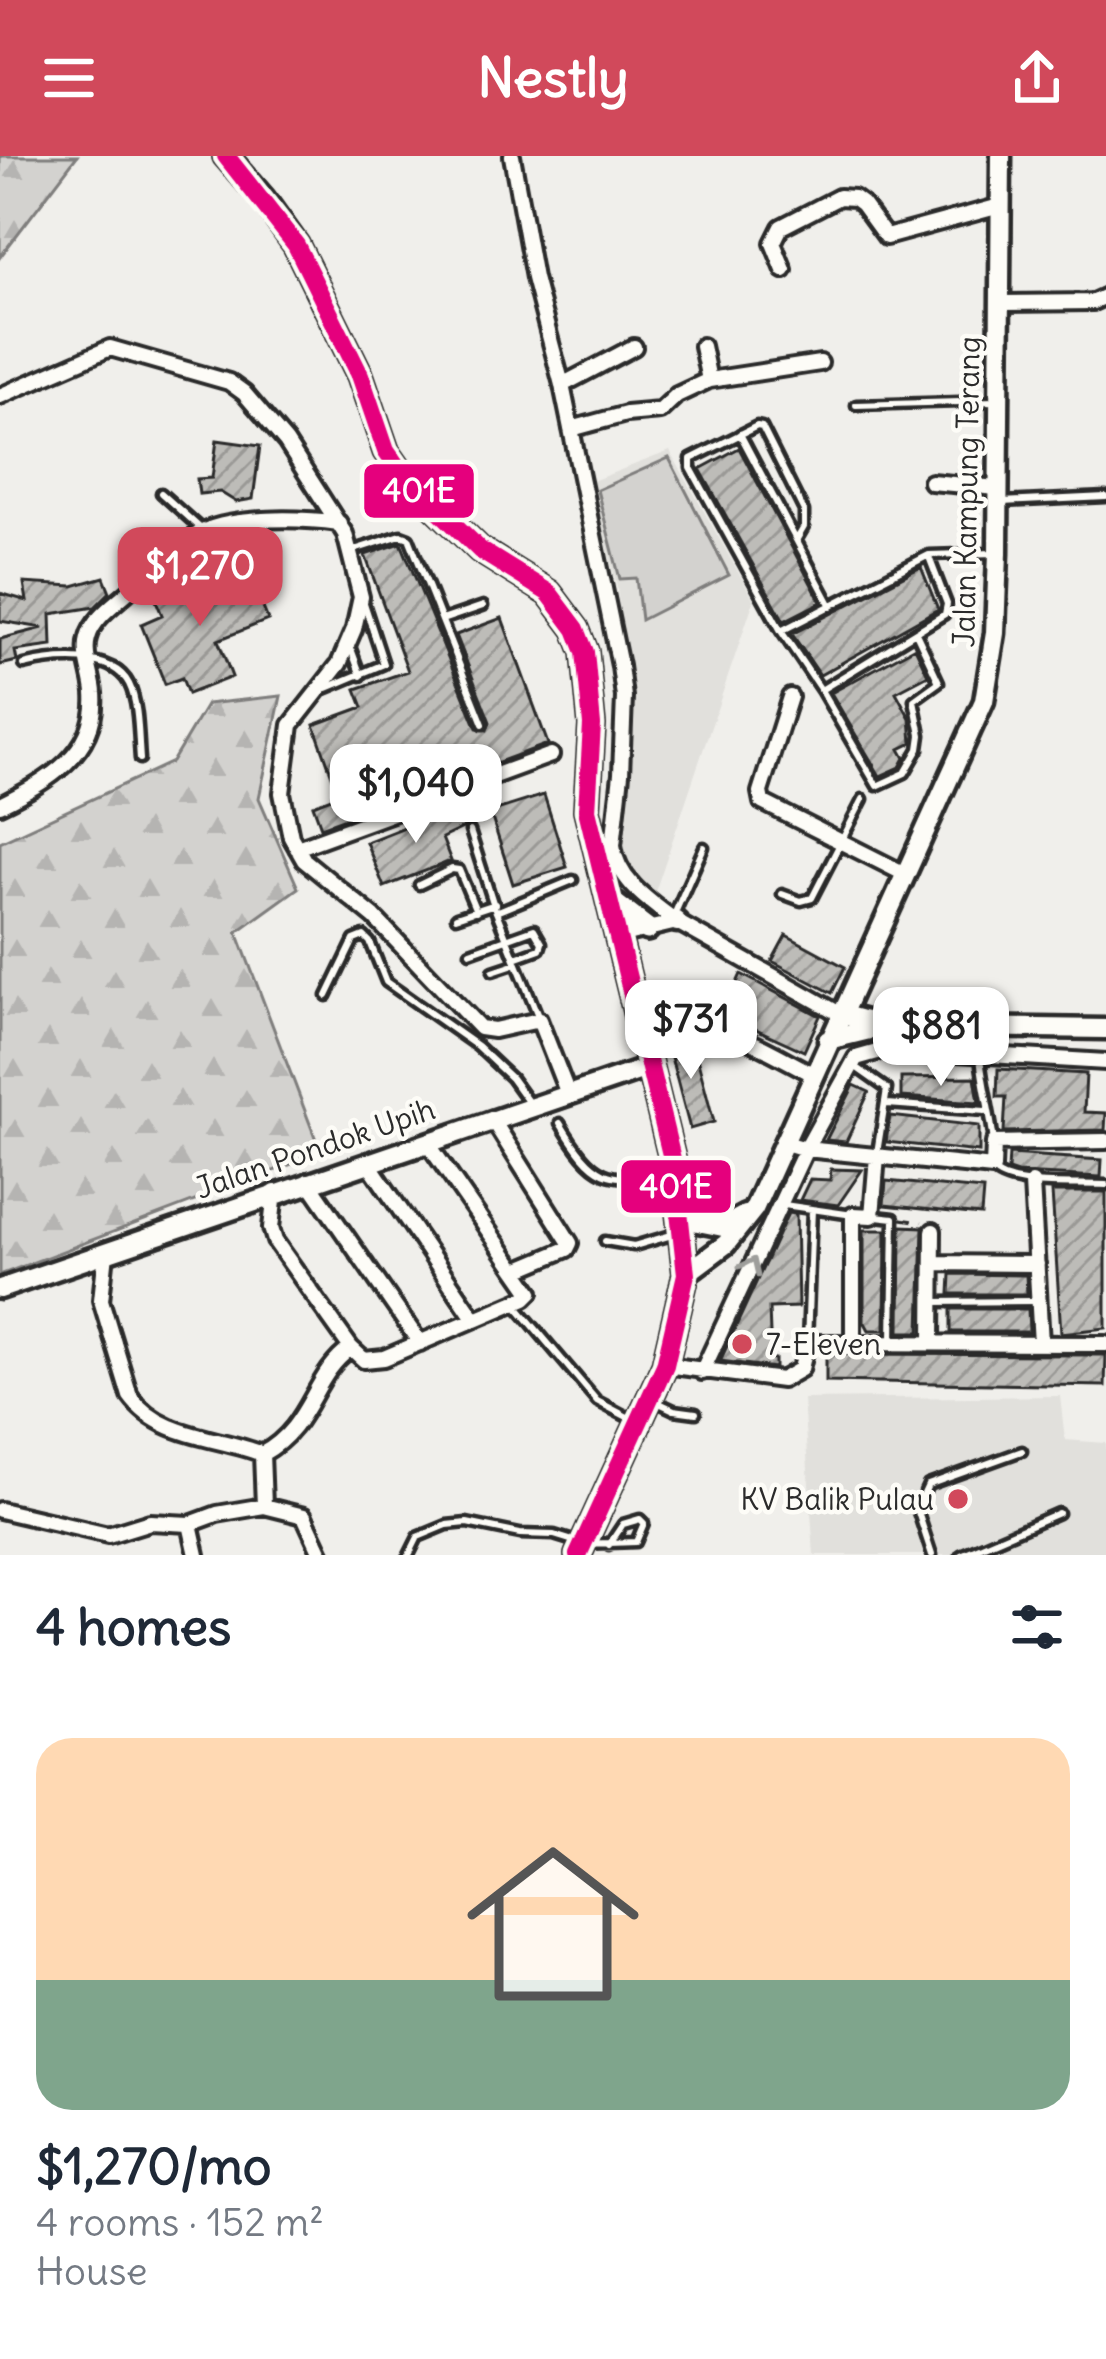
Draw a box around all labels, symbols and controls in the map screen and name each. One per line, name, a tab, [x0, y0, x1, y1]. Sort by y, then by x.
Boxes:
text: Nestly	[477, 44, 629, 112]
icon: menu	[36, 45, 102, 111]
icon: share	[1004, 45, 1070, 111]
street label: Jalan Kampung Terang	[944, 336, 988, 648]
line badge: 401E	[362, 462, 476, 520]
text: 401E	[382, 469, 456, 511]
pin: $1,270	[102, 527, 298, 629]
text: $1,270	[145, 541, 255, 590]
pin: $1,040	[318, 744, 514, 846]
text: $1,040	[357, 758, 475, 807]
pin: $731	[620, 980, 762, 1082]
pin: $881	[870, 987, 1012, 1089]
text: $731	[652, 994, 730, 1043]
text: $881	[900, 1001, 982, 1050]
street label: Jalan Pondok Upih	[190, 1089, 440, 1207]
line badge: 401E	[619, 1158, 733, 1215]
text: 401E	[639, 1165, 713, 1207]
one-way arrow	[737, 1257, 761, 1278]
place label: 7-Eleven	[766, 1325, 881, 1363]
marker: 7-Eleven	[729, 1331, 755, 1357]
place label: KV Balik Pulau	[740, 1480, 934, 1518]
marker: KV Balik Pulau	[945, 1486, 971, 1512]
icon: filters	[1004, 1594, 1070, 1660]
text: 4 homes	[36, 1595, 231, 1659]
icon: home	[445, 1816, 661, 2032]
text: $1,270/mo	[36, 2134, 272, 2198]
text: 4 rooms · 152 m²	[36, 2198, 324, 2247]
text: House	[36, 2247, 147, 2296]

